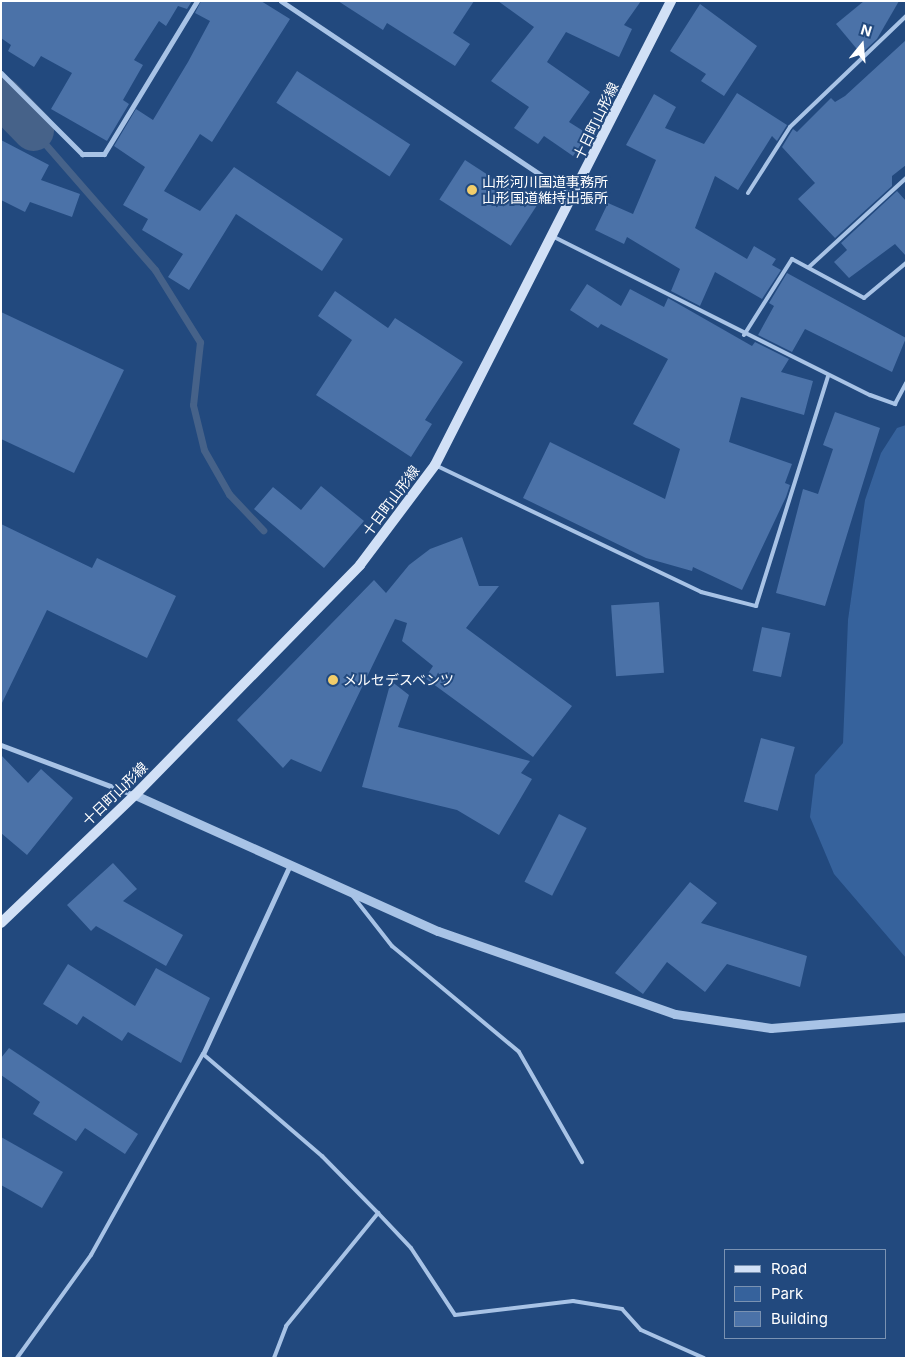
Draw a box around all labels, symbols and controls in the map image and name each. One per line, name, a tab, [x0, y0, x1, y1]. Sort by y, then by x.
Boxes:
north arrow	[837, 20, 887, 70]
text: N	[859, 20, 874, 40]
street label: 十日町山形線	[570, 80, 622, 162]
place label: 山形河川国道事務所 山形国道維持出張所	[482, 174, 608, 206]
marker: 山形河川国道事務所 山形国道維持出張所	[466, 184, 478, 196]
street label: 十日町山形線	[359, 462, 423, 540]
place label: メルセデスベンツ	[343, 672, 455, 688]
marker: メルセデスベンツ	[327, 674, 339, 686]
street label: 十日町山形線	[79, 759, 151, 829]
legend	[724, 1249, 887, 1339]
text: Road	[771, 1259, 807, 1278]
text: Park	[771, 1284, 803, 1303]
text: Building	[771, 1309, 828, 1328]

